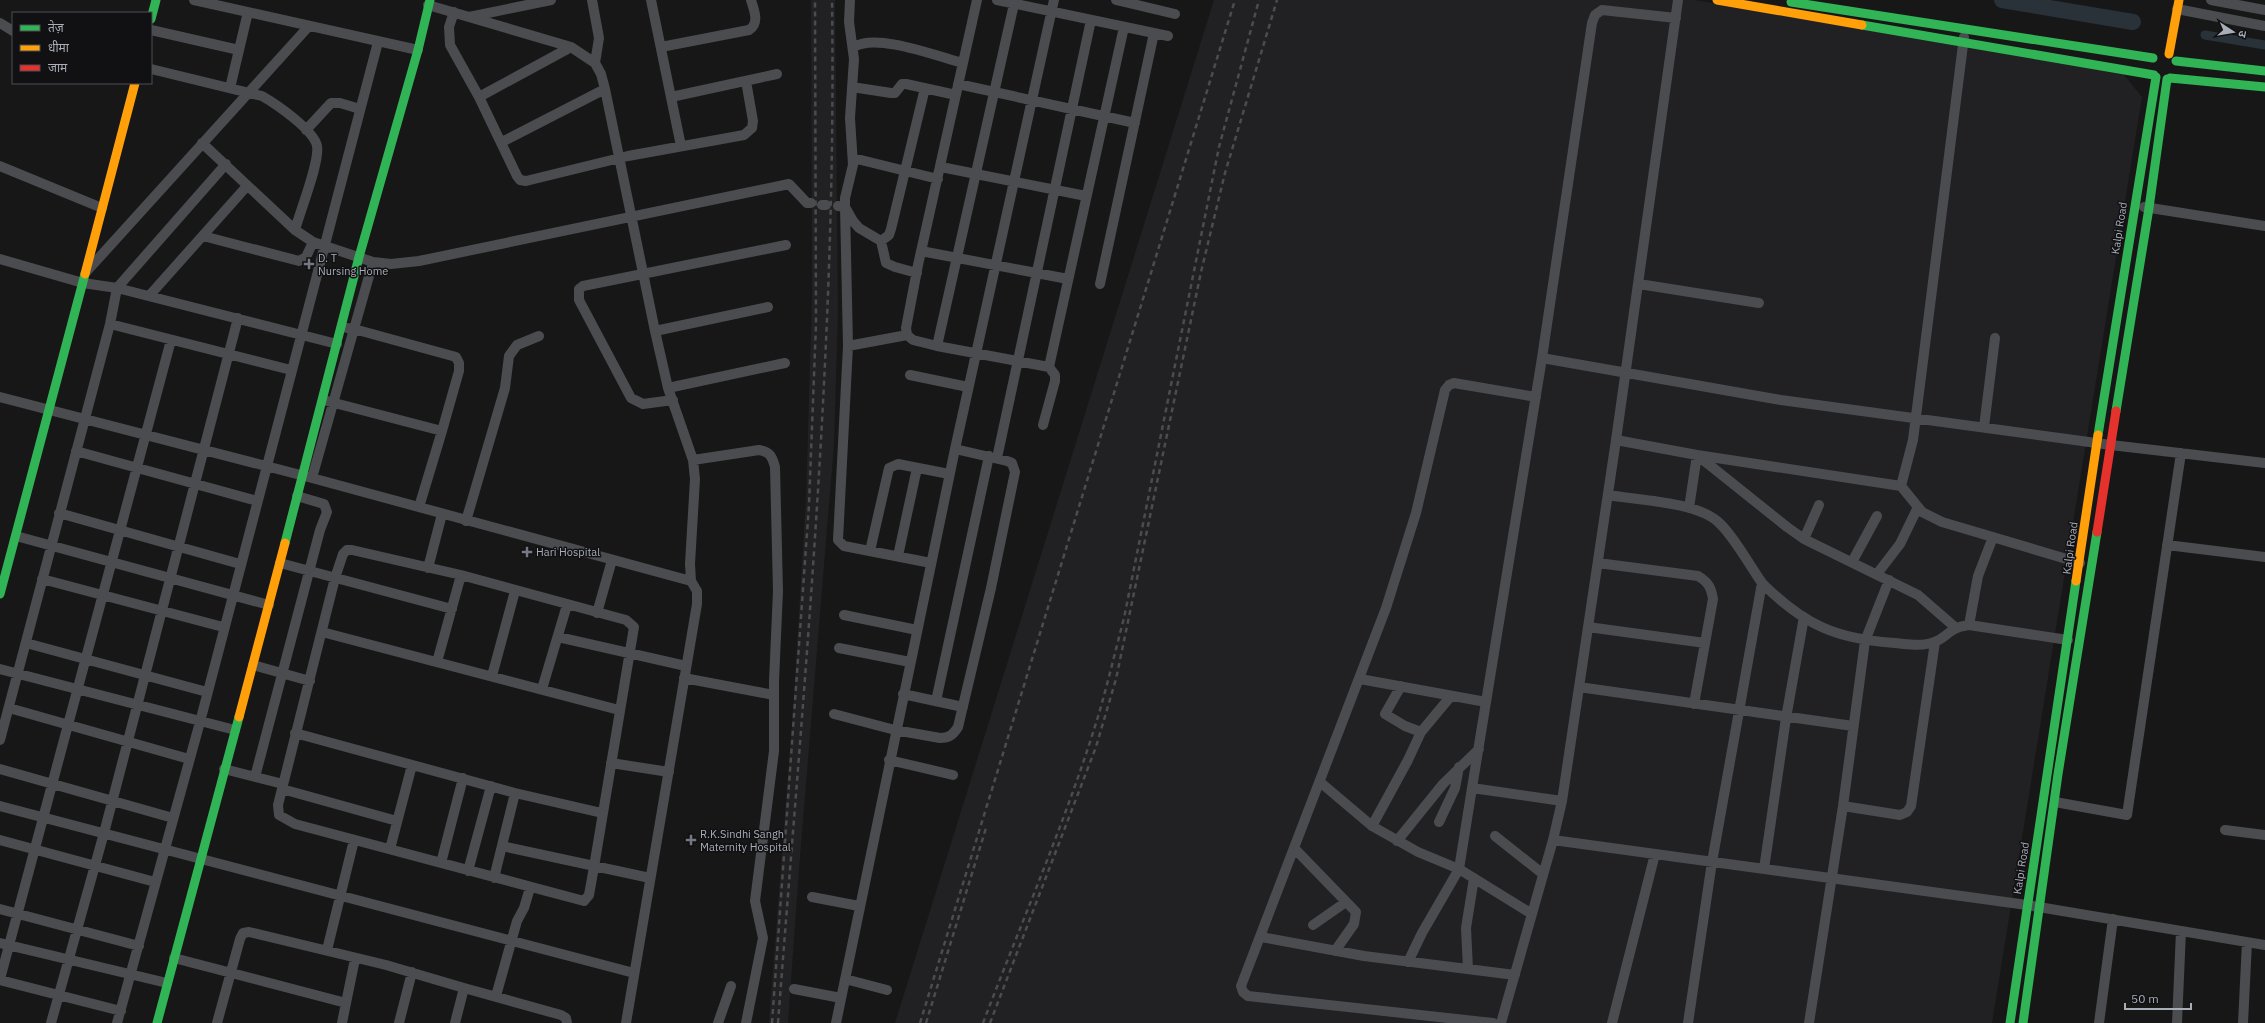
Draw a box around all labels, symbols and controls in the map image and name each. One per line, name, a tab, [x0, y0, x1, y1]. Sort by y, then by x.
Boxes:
legend	[12, 12, 152, 84]
north arrow	[2213, 12, 2253, 52]
text: तेज़	[48, 20, 65, 35]
text: उ	[2235, 29, 2250, 39]
text: धीमा	[48, 40, 70, 55]
text: जाम	[48, 60, 68, 75]
street label: Kalpi Road	[2108, 201, 2130, 255]
place label: D. T Nursing Home	[318, 251, 388, 278]
marker: D. T Nursing Home	[303, 258, 315, 270]
street label: Kalpi Road	[2059, 521, 2081, 575]
place label: Hari Hospital	[536, 545, 600, 559]
marker: Hari Hospital	[521, 546, 533, 558]
place label: R.K.Sindhi Sangh Maternity Hospital	[700, 827, 791, 854]
marker: R.K.Sindhi Sangh Maternity Hospital	[685, 834, 697, 846]
street label: Kalpi Road	[2010, 841, 2032, 895]
scale bar	[2125, 985, 2191, 1011]
text: 50 m	[2131, 991, 2159, 1006]

